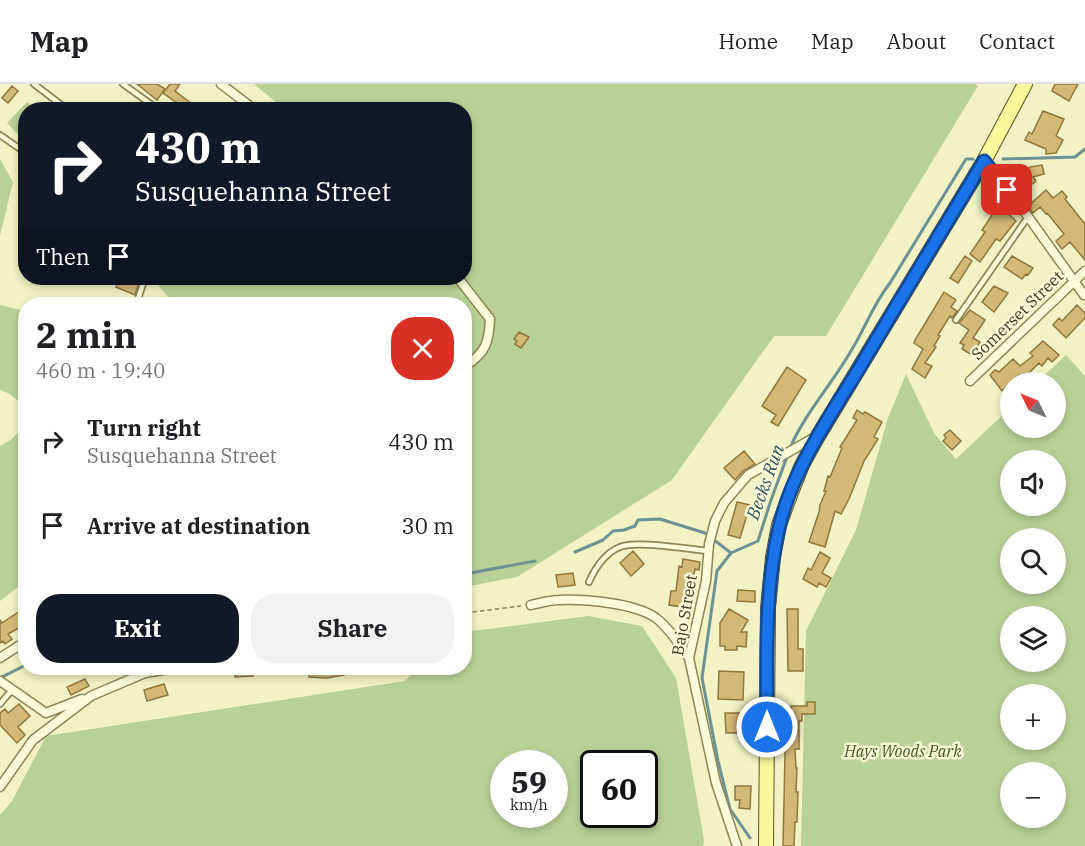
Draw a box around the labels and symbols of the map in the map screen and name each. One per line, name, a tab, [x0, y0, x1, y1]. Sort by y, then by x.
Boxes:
pin	[981, 164, 1032, 215]
street label: Somerset Street	[967, 266, 1067, 364]
north arrow	[1000, 372, 1066, 438]
water label: Becks Run	[740, 441, 789, 524]
street label: Bajo Street	[667, 573, 701, 657]
position arrow	[735, 695, 799, 759]
park label: Hays Woods Park	[843, 741, 962, 761]
speed limit sign: 60	[580, 750, 658, 828]

